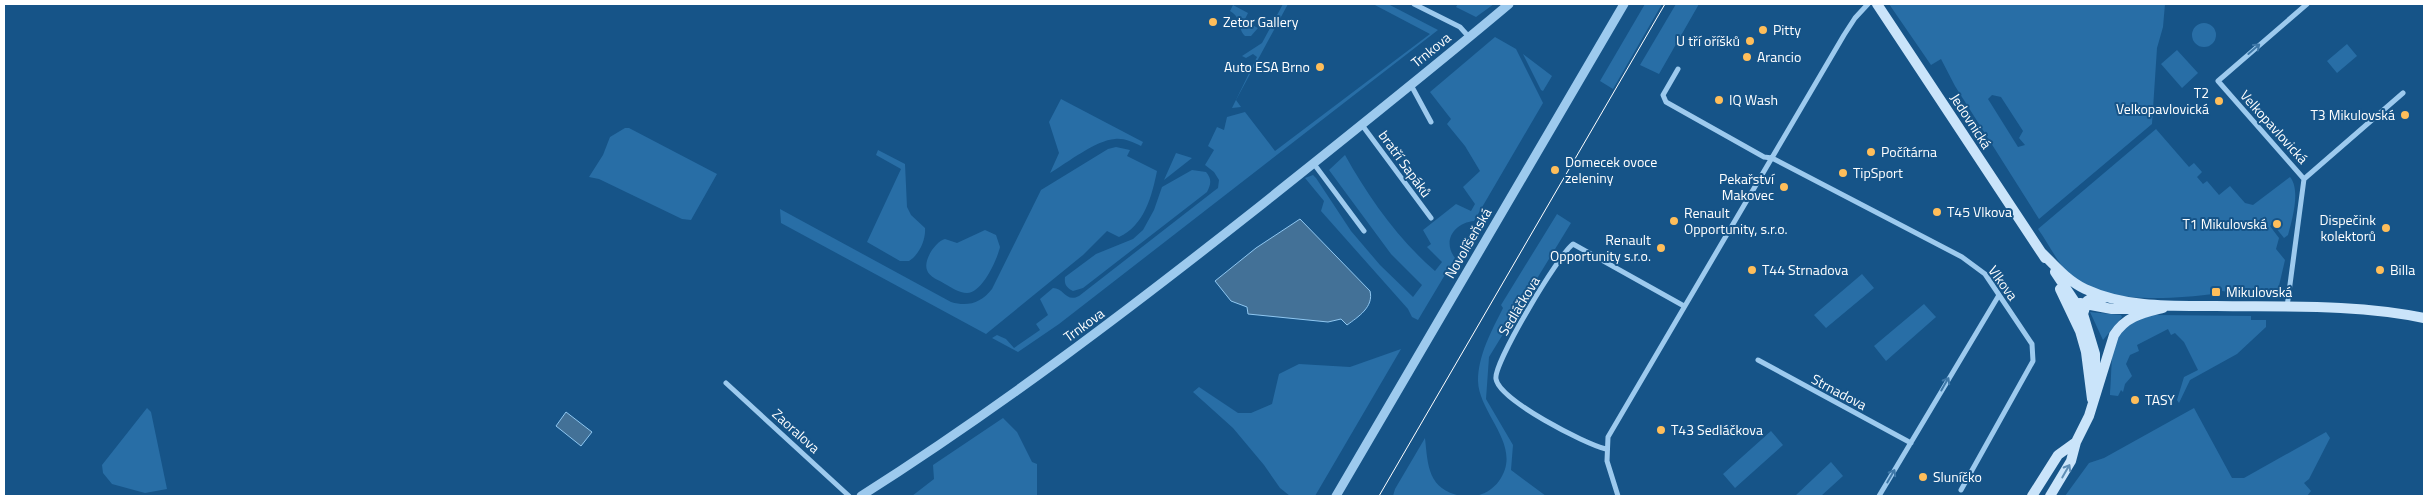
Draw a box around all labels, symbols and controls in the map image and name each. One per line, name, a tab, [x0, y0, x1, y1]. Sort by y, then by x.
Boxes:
place label: Zetor Gallery	[1223, 11, 1299, 32]
marker: Zetor Gallery	[1207, 16, 1219, 28]
place label: Pitty	[1773, 19, 1801, 40]
marker: Pitty	[1757, 24, 1769, 36]
street label: Trnkova	[1406, 27, 1455, 72]
place label: U tří oříšků	[1676, 30, 1740, 51]
marker: U tří oříšků	[1744, 35, 1756, 47]
one-way arrow	[2248, 44, 2261, 55]
place label: Arancio	[1757, 46, 1801, 67]
marker: Arancio	[1741, 51, 1753, 63]
place label: Auto ESA Brno	[1224, 56, 1310, 77]
marker: Auto ESA Brno	[1314, 61, 1326, 73]
place label: T2 Velkopavlovická	[2116, 82, 2209, 119]
street label: Velkopavlovická	[2235, 85, 2313, 168]
place label: IQ Wash	[1729, 89, 1778, 110]
street label: Jedovnická	[1946, 89, 1997, 153]
marker: IQ Wash	[1713, 94, 1725, 106]
marker: T2 Velkopavlovická	[2213, 95, 2225, 107]
place label: T3 Mikulovská	[2310, 104, 2395, 125]
marker: T3 Mikulovská	[2399, 109, 2411, 121]
street label: bratří Sapáků	[1374, 126, 1437, 202]
place label: Počítárna	[1881, 141, 1937, 162]
marker: Počítárna	[1865, 146, 1877, 158]
place label: Domecek ovoce zeleniny	[1565, 151, 1657, 188]
place label: TipSport	[1853, 162, 1903, 183]
marker: Domecek ovoce zeleniny	[1549, 164, 1561, 176]
marker: TipSport	[1837, 167, 1849, 179]
place label: Pekařství Makovec	[1719, 168, 1775, 205]
marker: Pekařství Makovec	[1778, 181, 1790, 193]
place label: T45 Vlkova	[1947, 201, 2012, 222]
place label: Renault Opportunity, s.r.o.	[1684, 202, 1788, 239]
street label: Novolíšeňská	[1439, 204, 1496, 282]
marker: T45 Vlkova	[1931, 206, 1943, 218]
place label: Dispečink kolektorů	[2320, 209, 2376, 246]
place label: T1 Mikulovská	[2182, 213, 2267, 234]
marker: Renault Opportunity, s.r.o.	[1668, 215, 1680, 227]
marker: T1 Mikulovská	[2271, 218, 2283, 230]
marker: Dispečink kolektorů	[2380, 222, 2392, 234]
place label: Renault Opportunity s.r.o.	[1550, 229, 1651, 266]
marker: Renault Opportunity s.r.o.	[1655, 242, 1667, 254]
place label: T44 Strnadova	[1762, 259, 1848, 280]
place label: Billa	[2390, 259, 2415, 280]
street label: Vlkova	[1984, 261, 2023, 305]
marker: T44 Strnadova	[1746, 264, 1758, 276]
marker: Billa	[2374, 264, 2386, 276]
street label: Sedláčkova	[1493, 272, 1545, 339]
place label: Mikulovská	[2226, 281, 2292, 302]
marker: Mikulovská	[2210, 286, 2222, 298]
street label: Trnkova	[1059, 303, 1108, 347]
street label: Strnadova	[1808, 368, 1871, 415]
one-way arrow	[1940, 377, 1950, 392]
place label: TASY	[2145, 389, 2175, 410]
marker: TASY	[2129, 394, 2141, 406]
street label: Zaoralova	[768, 403, 825, 458]
place label: T43 Sedláčkova	[1671, 419, 1763, 440]
marker: T43 Sedláčkova	[1655, 424, 1667, 436]
one-way arrow	[2061, 464, 2071, 478]
place label: Sluníčko	[1933, 466, 1982, 487]
one-way arrow	[1887, 469, 1897, 483]
marker: Sluníčko	[1917, 471, 1929, 483]

